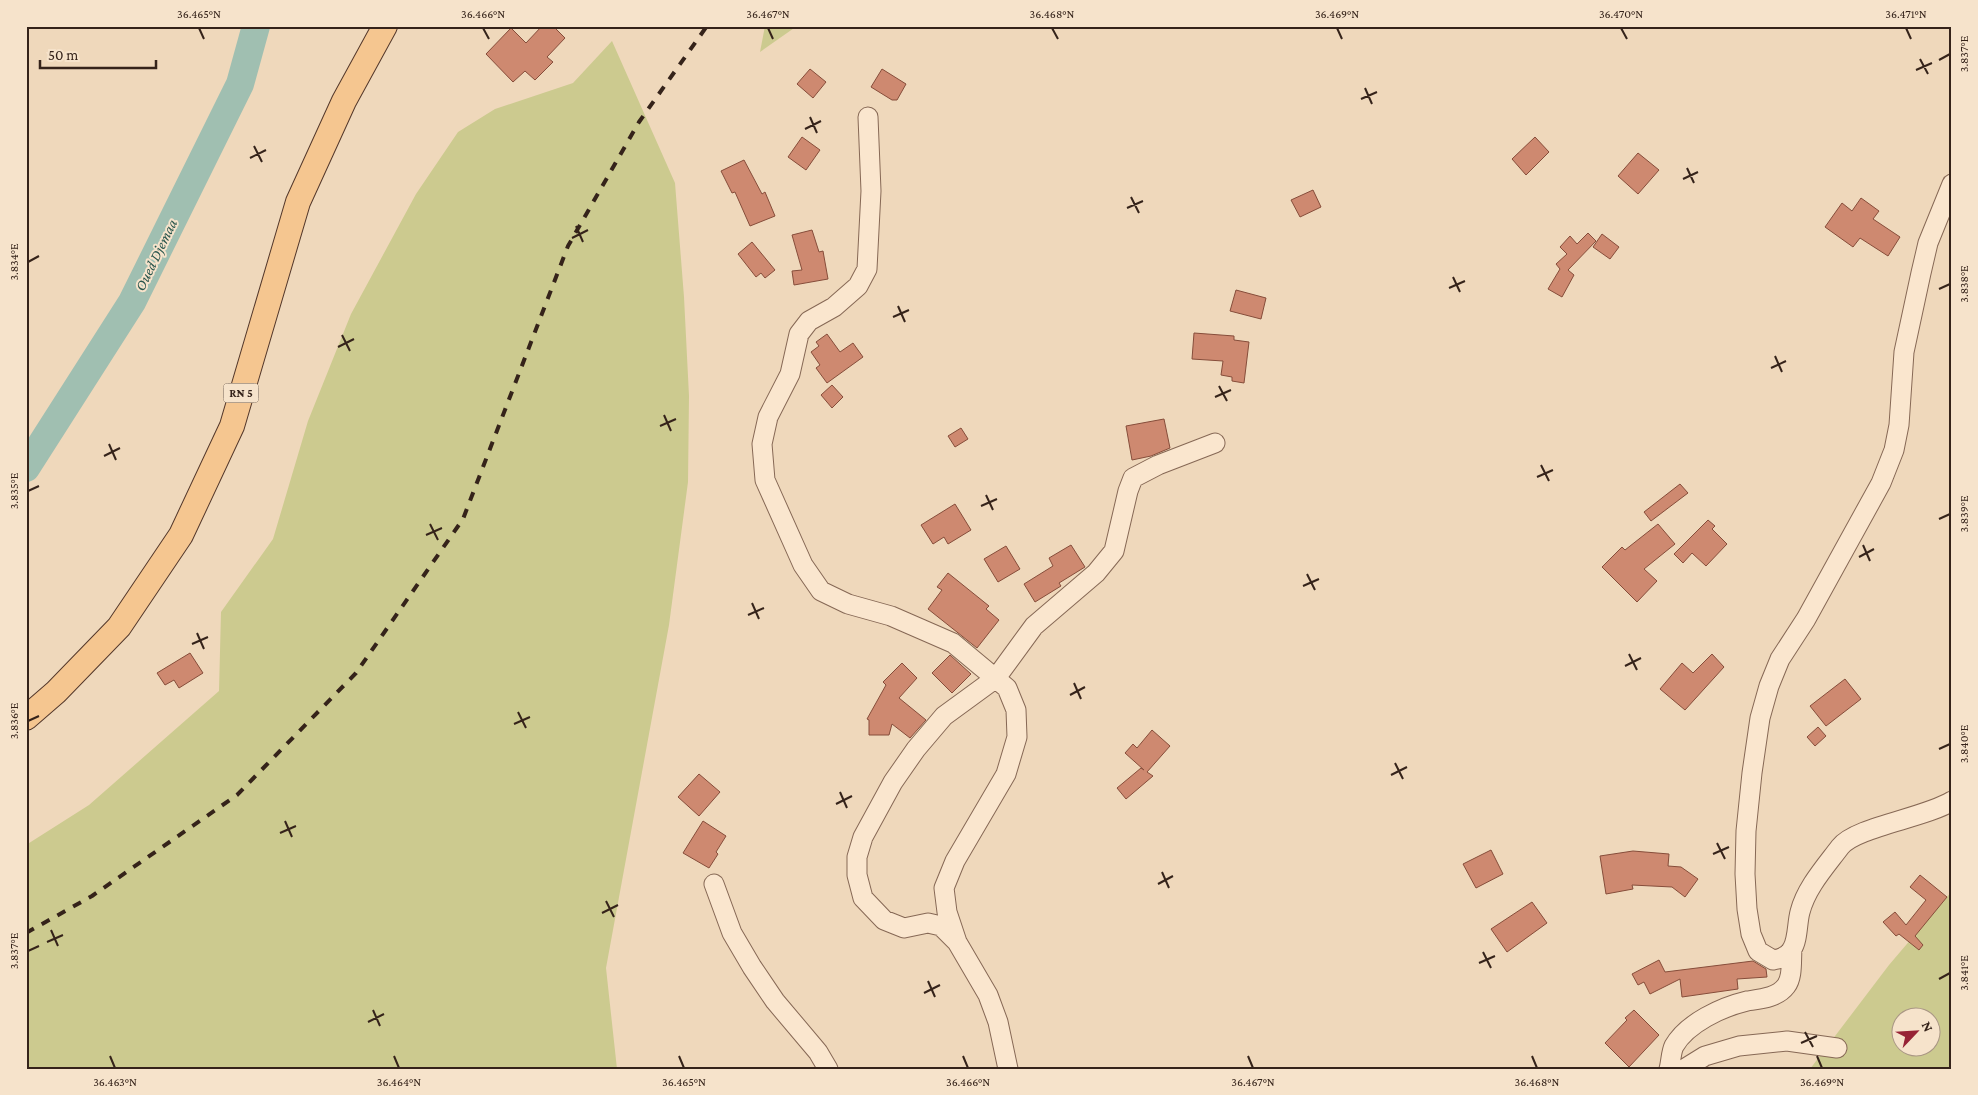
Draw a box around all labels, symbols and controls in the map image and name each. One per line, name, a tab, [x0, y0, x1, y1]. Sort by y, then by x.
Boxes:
text: 36.465°N	[177, 7, 221, 21]
text: 36.466°N	[461, 7, 505, 21]
text: 36.467°N	[746, 7, 790, 21]
text: 36.468°N	[1030, 7, 1075, 21]
text: 36.469°N	[1315, 7, 1359, 21]
text: 36.470°N	[1599, 7, 1643, 21]
text: 36.471°N	[1885, 7, 1927, 21]
text: 3.837°E	[1957, 35, 1971, 72]
scale bar	[40, 38, 156, 70]
text: 50 m	[48, 47, 78, 63]
water label: Oued Djemaa	[132, 217, 181, 294]
text: 3.834°E	[7, 243, 21, 280]
text: 3.838°E	[1957, 265, 1971, 303]
road number: RN 5	[224, 383, 258, 402]
text: 3.835°E	[7, 472, 21, 509]
text: 3.839°E	[1957, 495, 1971, 532]
text: 3.836°E	[7, 702, 21, 739]
text: 3.840°E	[1957, 724, 1971, 763]
text: 3.837°E	[7, 932, 21, 969]
text: 3.841°E	[1957, 955, 1971, 991]
north arrow	[1890, 1008, 1940, 1058]
text: N	[1919, 1019, 1937, 1035]
text: 36.463°N	[93, 1075, 137, 1089]
text: 36.464°N	[377, 1075, 421, 1089]
text: 36.465°N	[662, 1075, 706, 1089]
text: 36.466°N	[946, 1075, 990, 1089]
text: 36.467°N	[1231, 1075, 1275, 1089]
text: 36.468°N	[1515, 1075, 1560, 1089]
text: 36.469°N	[1800, 1075, 1844, 1089]

